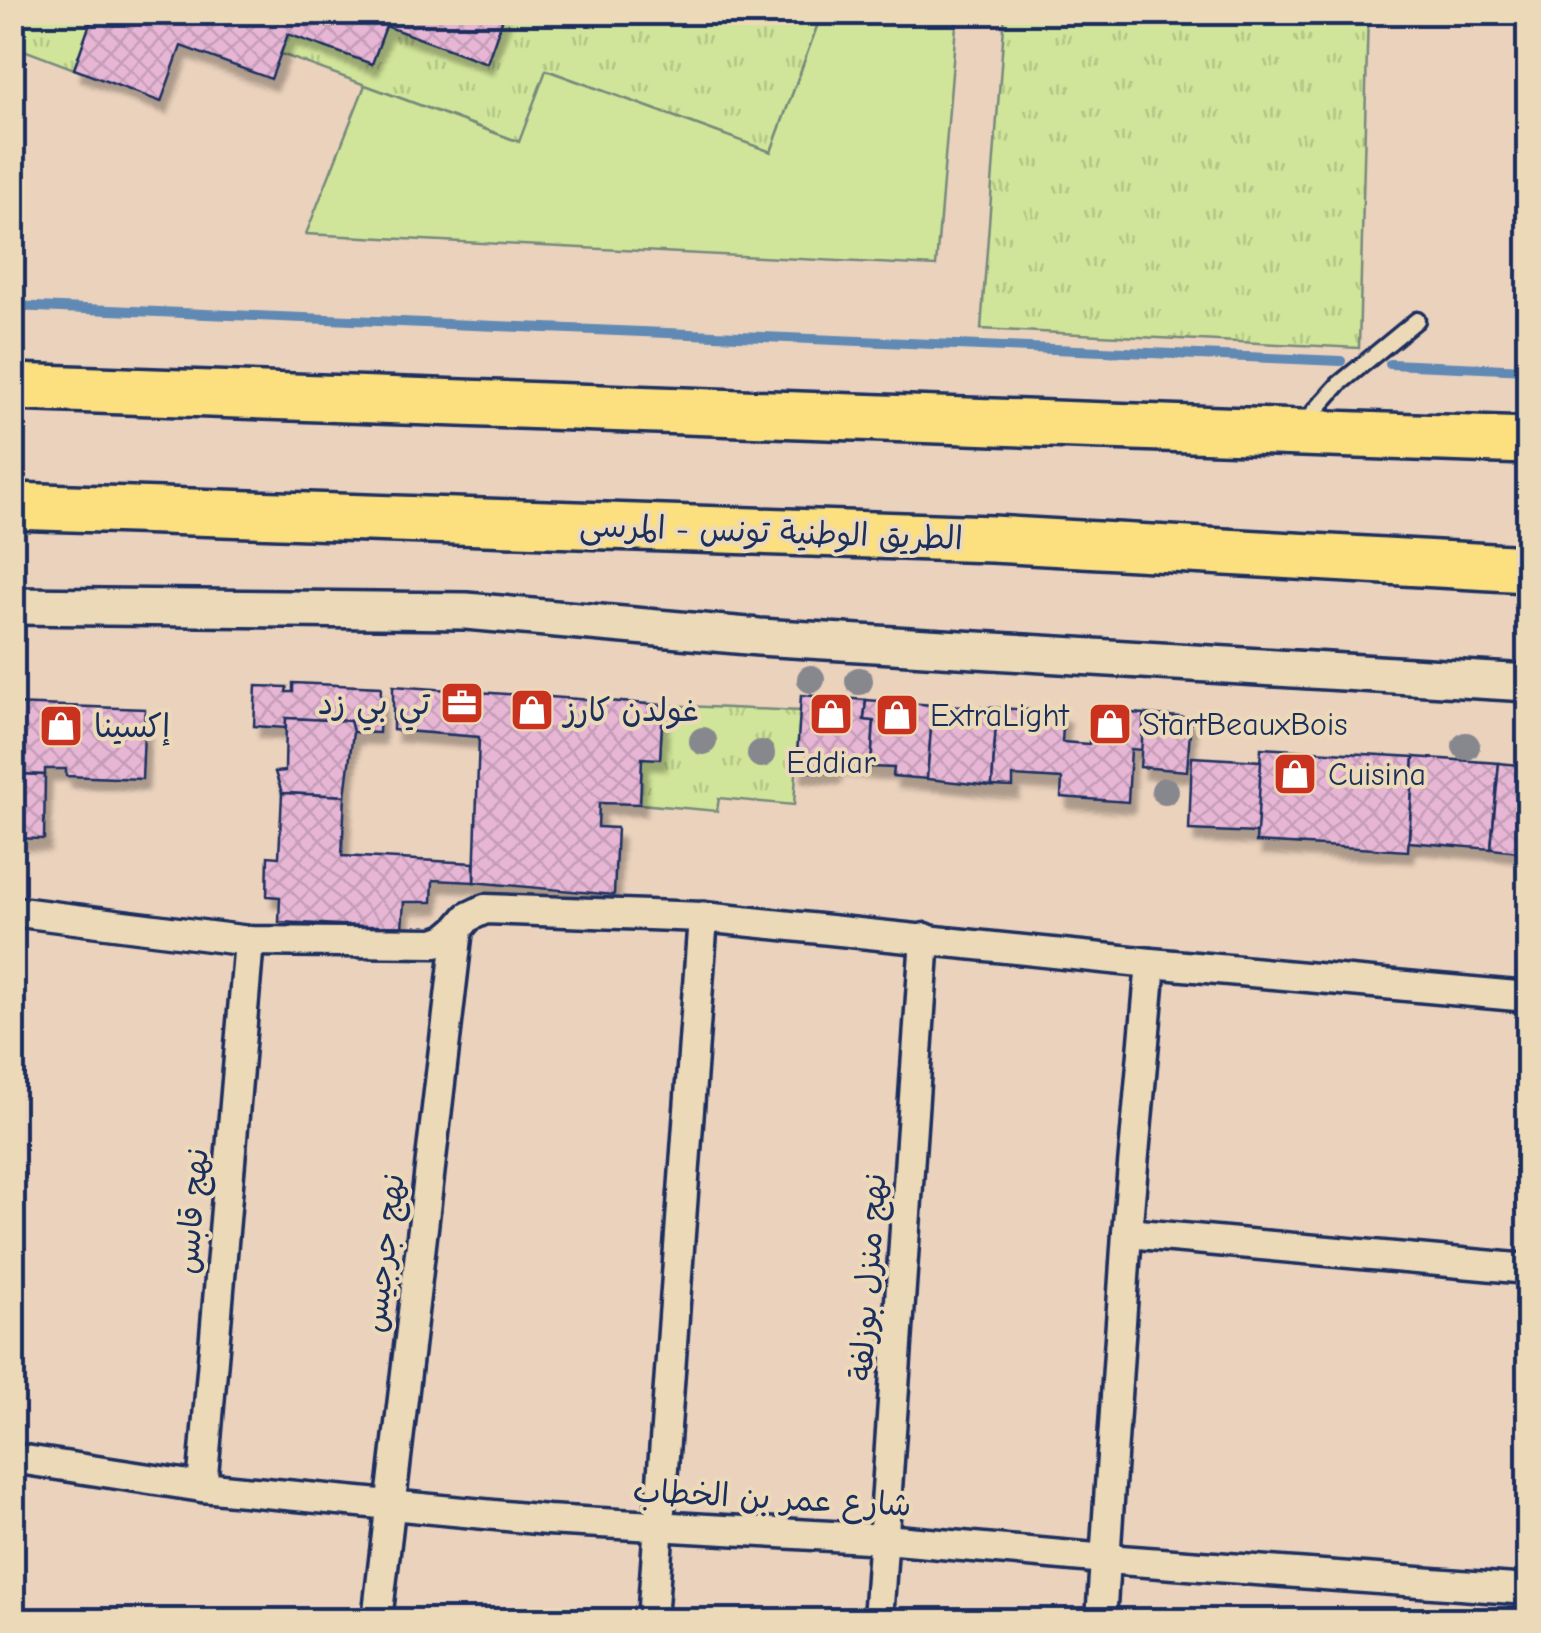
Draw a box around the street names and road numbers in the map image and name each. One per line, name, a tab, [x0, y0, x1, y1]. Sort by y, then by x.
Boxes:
street label: الطريق الوطنية تونس - المرسى	[579, 507, 963, 559]
street label: نهج قابس	[168, 1146, 219, 1276]
street label: نهج جرجيس	[356, 1171, 415, 1335]
street label: نهج منزل بوزلفة	[842, 1172, 897, 1382]
street label: شارع عمر بن الخطاب	[632, 1472, 912, 1528]

